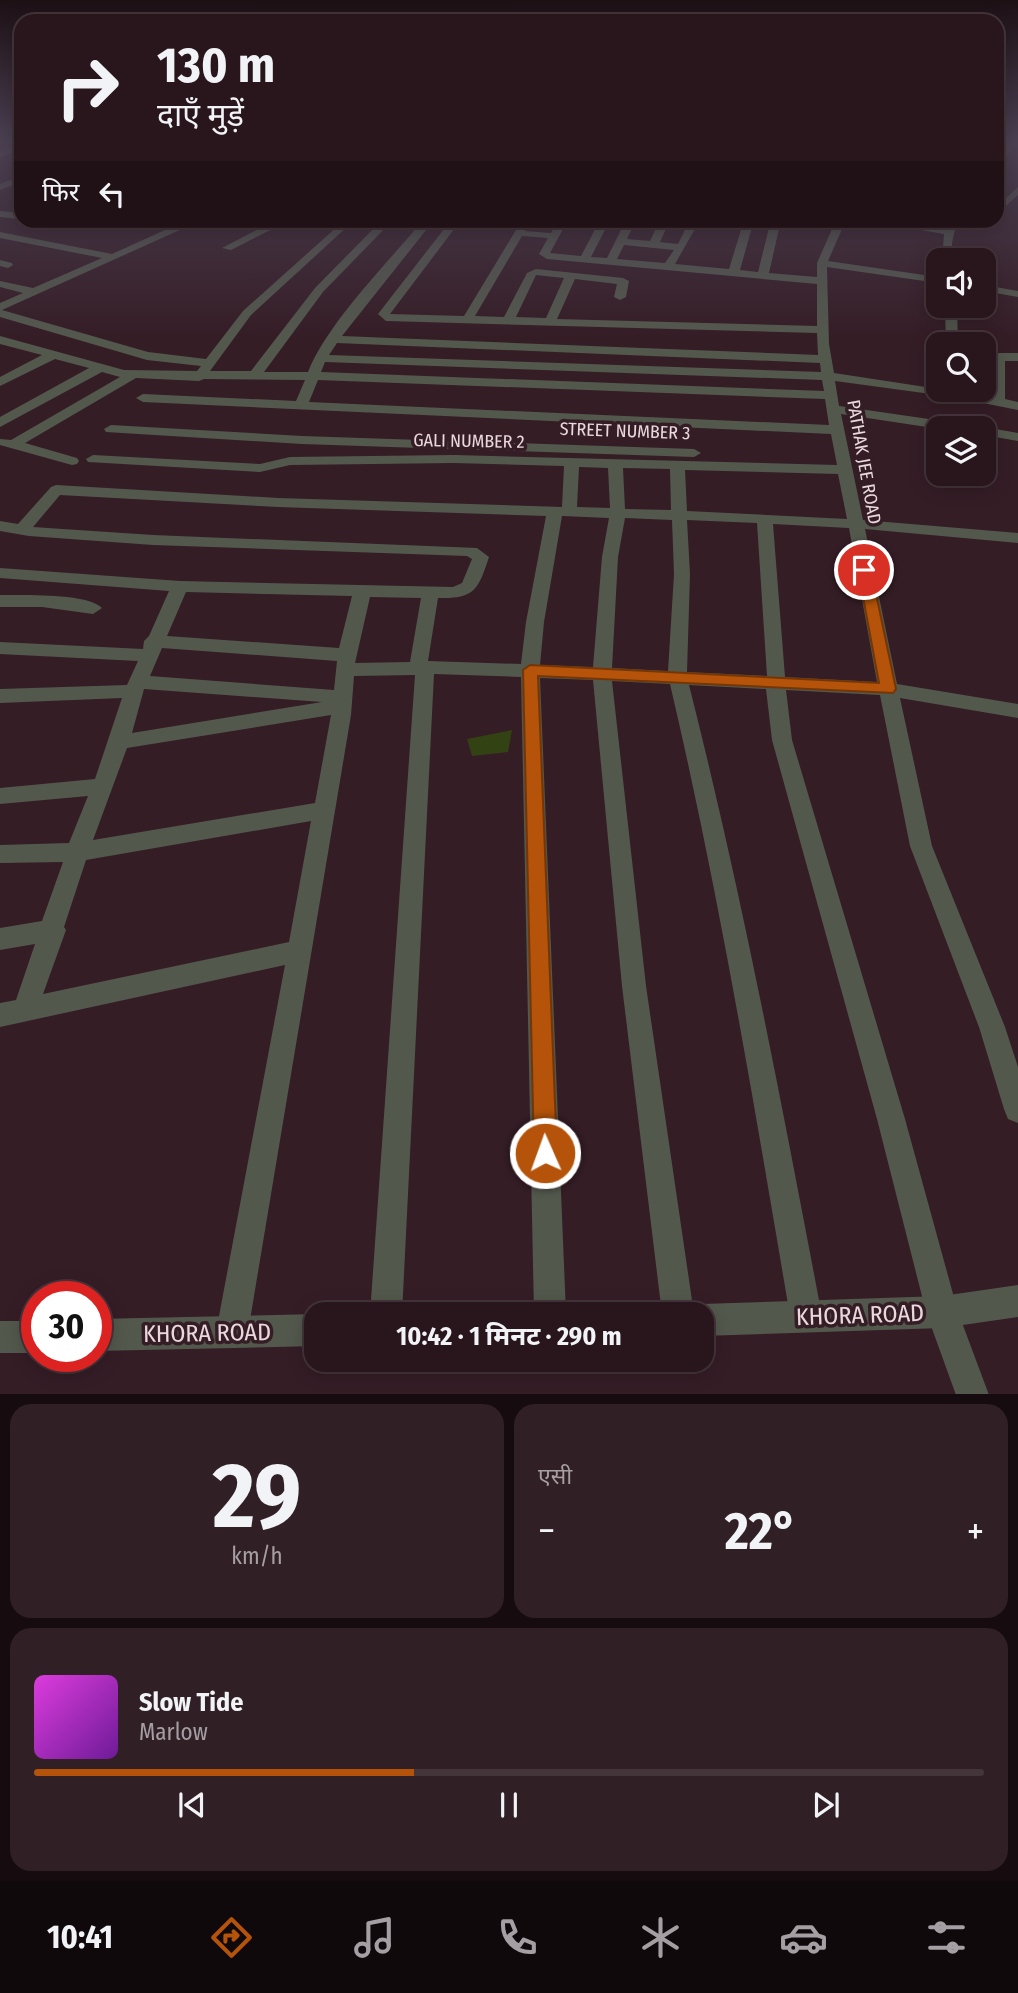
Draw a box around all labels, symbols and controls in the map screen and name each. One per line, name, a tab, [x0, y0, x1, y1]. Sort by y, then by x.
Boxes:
text: 130 m	[157, 36, 275, 95]
icon: right	[42, 42, 133, 133]
text: दाएँ मुड़ें	[157, 96, 244, 134]
icon: left	[93, 175, 131, 213]
text: फिर	[42, 177, 79, 208]
map controls	[926, 248, 996, 486]
button: sound	[926, 248, 996, 318]
button: search	[926, 332, 996, 402]
street label: PATHAK JEE ROAD	[842, 398, 886, 526]
button: layers	[926, 416, 996, 486]
street label: STREET NUMBER 3	[559, 418, 691, 444]
street label: GALI NUMBER 2	[413, 429, 525, 453]
pin	[834, 540, 894, 600]
icon: arrive	[845, 551, 883, 589]
position arrow	[508, 1116, 582, 1190]
speed limit sign: 30	[21, 1281, 112, 1372]
street label: KHORA ROAD	[796, 1299, 924, 1331]
street label: KHORA ROAD	[143, 1318, 271, 1348]
text: 10:42 · 1 मिनट · 290 m	[396, 1321, 622, 1352]
text: 29	[213, 1442, 301, 1551]
text: एसी	[538, 1462, 572, 1490]
text: 22°	[725, 1500, 797, 1563]
text: −	[538, 1508, 555, 1554]
text: +	[967, 1508, 984, 1554]
text: km/h	[231, 1542, 283, 1570]
text: Slow Tide	[139, 1687, 243, 1718]
text: Marlow	[139, 1718, 208, 1746]
icon: previous	[173, 1786, 211, 1824]
icon: pause	[490, 1786, 528, 1824]
icon: next	[807, 1786, 845, 1824]
icon: directions	[207, 1913, 256, 1962]
icon: music	[350, 1913, 399, 1962]
icon: phone	[493, 1913, 542, 1962]
icon: climate	[636, 1913, 685, 1962]
icon: car	[779, 1913, 828, 1962]
icon: filters	[922, 1913, 971, 1962]
text: 10:41	[47, 1918, 113, 1956]

